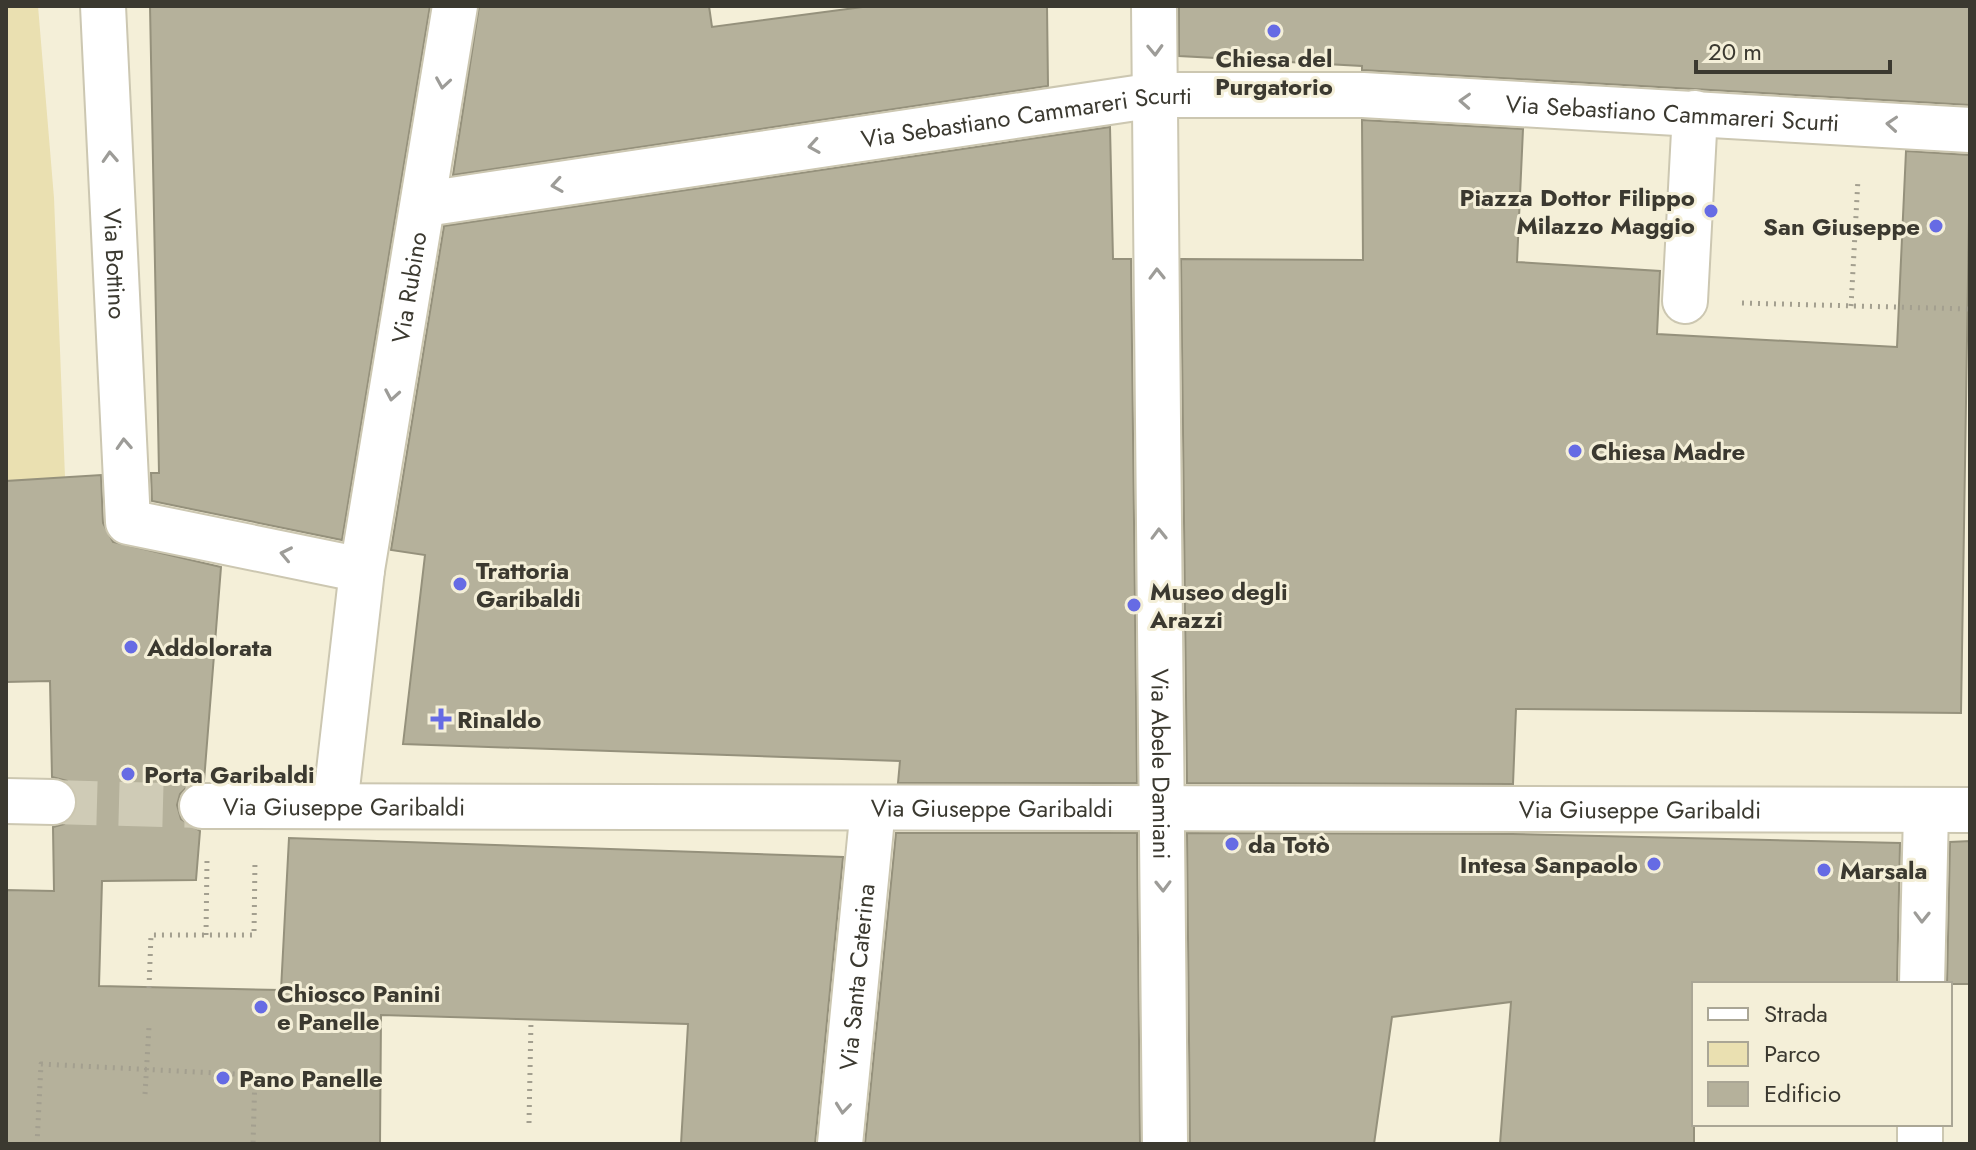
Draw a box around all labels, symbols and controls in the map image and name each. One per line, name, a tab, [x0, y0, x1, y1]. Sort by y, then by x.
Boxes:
marker: Chiesa del Purgatorio	[1265, 22, 1283, 40]
scale bar	[1696, 24, 1890, 74]
text: 20 m	[1708, 34, 1762, 69]
place label: Chiesa del Purgatorio	[1215, 41, 1333, 104]
one-way arrow	[1146, 44, 1163, 57]
one-way arrow	[435, 76, 452, 90]
street label: Via Sebastiano Cammareri Scurti	[858, 77, 1192, 156]
street label: Via Sebastiano Cammareri Scurti	[1505, 86, 1840, 140]
one-way arrow	[1458, 92, 1471, 109]
one-way arrow	[1885, 116, 1898, 133]
one-way arrow	[808, 137, 821, 154]
one-way arrow	[102, 150, 119, 163]
one-way arrow	[550, 175, 564, 192]
place label: Piazza Dottor Filippo Milazzo Maggio	[1460, 180, 1695, 243]
marker: Piazza Dottor Filippo Milazzo Maggio	[1702, 202, 1720, 220]
street label: Via Bottino	[95, 207, 136, 320]
place label: San Giuseppe	[1763, 209, 1920, 244]
marker: San Giuseppe	[1927, 217, 1945, 235]
street label: Via Rubino	[382, 229, 435, 346]
one-way arrow	[1148, 267, 1165, 280]
one-way arrow	[384, 388, 401, 402]
place label: Chiesa Madre	[1591, 434, 1745, 469]
one-way arrow	[116, 437, 133, 450]
marker: Chiesa Madre	[1566, 442, 1584, 460]
one-way arrow	[1150, 527, 1168, 540]
one-way arrow	[279, 547, 292, 564]
place label: Trattoria Garibaldi	[476, 553, 581, 616]
place label: Museo degli Arazzi	[1149, 574, 1288, 637]
marker: Trattoria Garibaldi	[451, 575, 469, 593]
marker: Museo degli Arazzi	[1125, 596, 1143, 614]
place label: Addolorata	[146, 630, 272, 665]
marker: Addolorata	[122, 638, 140, 656]
street label: Via Abele Damiani	[1143, 668, 1180, 860]
place label: Rinaldo	[457, 702, 541, 737]
marker: Rinaldo	[432, 710, 450, 728]
place label: Porta Garibaldi	[144, 757, 315, 792]
marker: Porta Garibaldi	[119, 765, 137, 783]
street label: Via Giuseppe Garibaldi	[223, 789, 465, 824]
street label: Via Giuseppe Garibaldi	[871, 790, 1113, 826]
street label: Via Giuseppe Garibaldi	[1519, 791, 1761, 827]
place label: da Totò	[1248, 827, 1330, 862]
marker: da Totò	[1223, 835, 1241, 853]
place label: Intesa Sanpaolo	[1460, 847, 1638, 882]
place label: Marsala	[1840, 853, 1927, 888]
marker: Intesa Sanpaolo	[1645, 855, 1663, 873]
marker: Marsala	[1815, 861, 1833, 879]
one-way arrow	[1154, 880, 1171, 893]
street label: Via Santa Caterina	[830, 882, 883, 1072]
one-way arrow	[1914, 911, 1931, 924]
place label: Chiosco Panini e Panelle	[277, 976, 440, 1039]
legend	[1692, 982, 1952, 1126]
text: Strada	[1764, 996, 1828, 1031]
marker: Chiosco Panini e Panelle	[252, 998, 270, 1016]
text: Parco	[1764, 1036, 1820, 1071]
place label: Pano Panelle	[239, 1061, 383, 1096]
marker: Pano Panelle	[214, 1069, 232, 1087]
text: Edificio	[1764, 1076, 1841, 1111]
one-way arrow	[835, 1102, 852, 1115]

